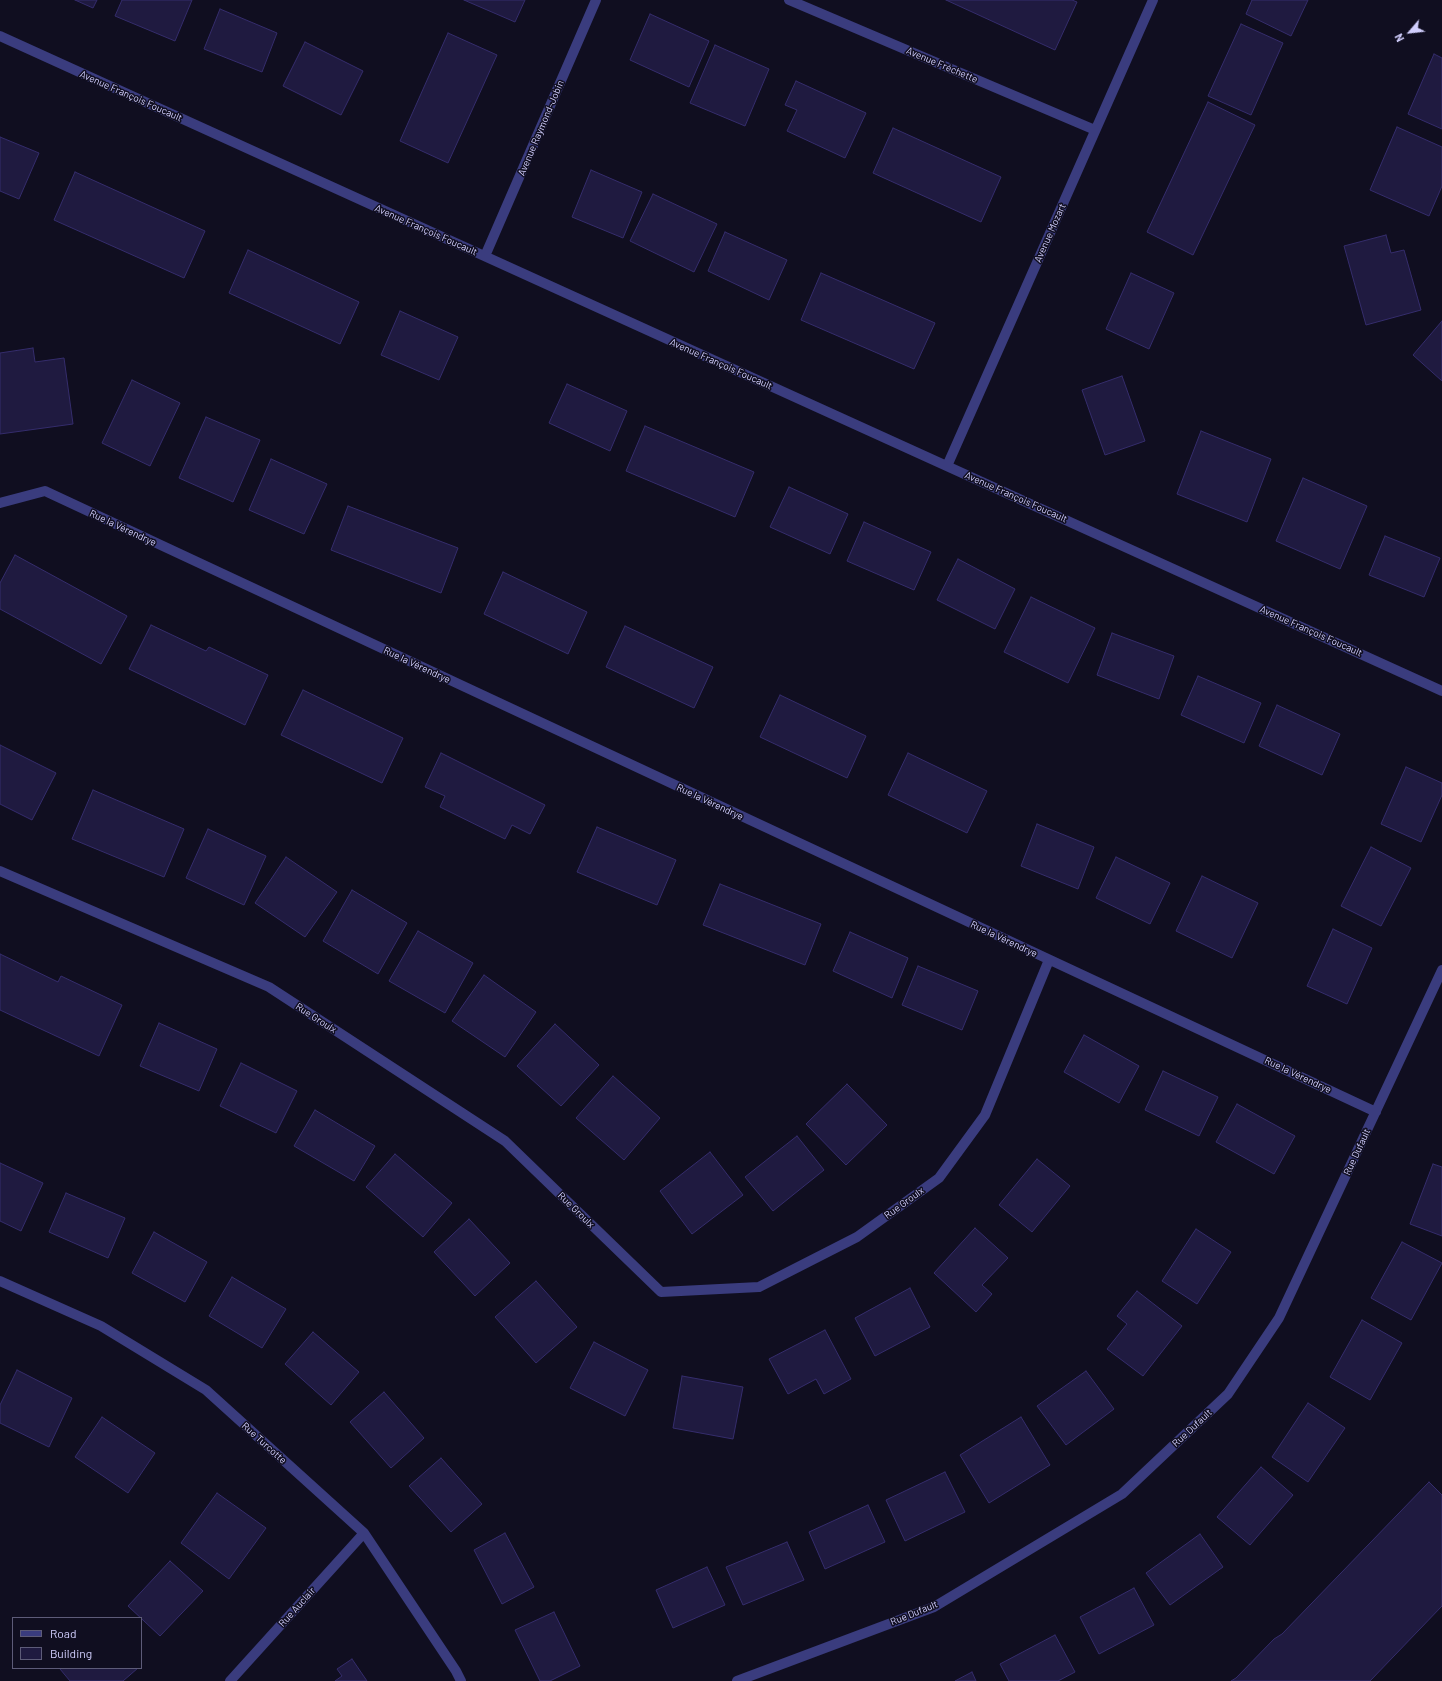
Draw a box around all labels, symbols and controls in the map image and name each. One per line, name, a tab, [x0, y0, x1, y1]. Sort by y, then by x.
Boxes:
north arrow	[1390, 12, 1430, 52]
text: N	[1392, 32, 1406, 44]
street label: Avenue Fréchette	[904, 45, 980, 85]
street label: Avenue François Foucault	[78, 68, 184, 124]
street label: Avenue Raymond-Jobin	[515, 78, 567, 178]
street label: Avenue François Foucault	[373, 202, 479, 258]
street label: Avenue Mozart	[1032, 202, 1068, 264]
street label: Avenue François Foucault	[668, 336, 774, 392]
street label: Avenue François Foucault	[963, 469, 1069, 525]
street label: Rue la Vérendrye	[88, 507, 158, 549]
street label: Avenue François Foucault	[1258, 603, 1364, 659]
street label: Rue la Vérendrye	[382, 644, 452, 686]
street label: Rue la Vérendrye	[675, 781, 745, 823]
street label: Rue la Vérendrye	[969, 918, 1039, 960]
street label: Rue Groulx	[293, 1000, 339, 1036]
street label: Rue la Vérendrye	[1263, 1054, 1333, 1096]
street label: Rue Dufault	[1341, 1127, 1373, 1177]
street label: Rue Groulx	[882, 1185, 926, 1221]
street label: Rue Groulx	[555, 1190, 597, 1230]
street label: Rue Dufault	[1170, 1407, 1214, 1449]
street label: Rue Turcotte	[239, 1420, 289, 1466]
street label: Rue Auclair	[276, 1585, 318, 1629]
street label: Rue Dufault	[889, 1598, 939, 1628]
legend	[12, 1617, 142, 1669]
text: Road	[50, 1626, 77, 1640]
text: Building	[50, 1646, 92, 1660]

